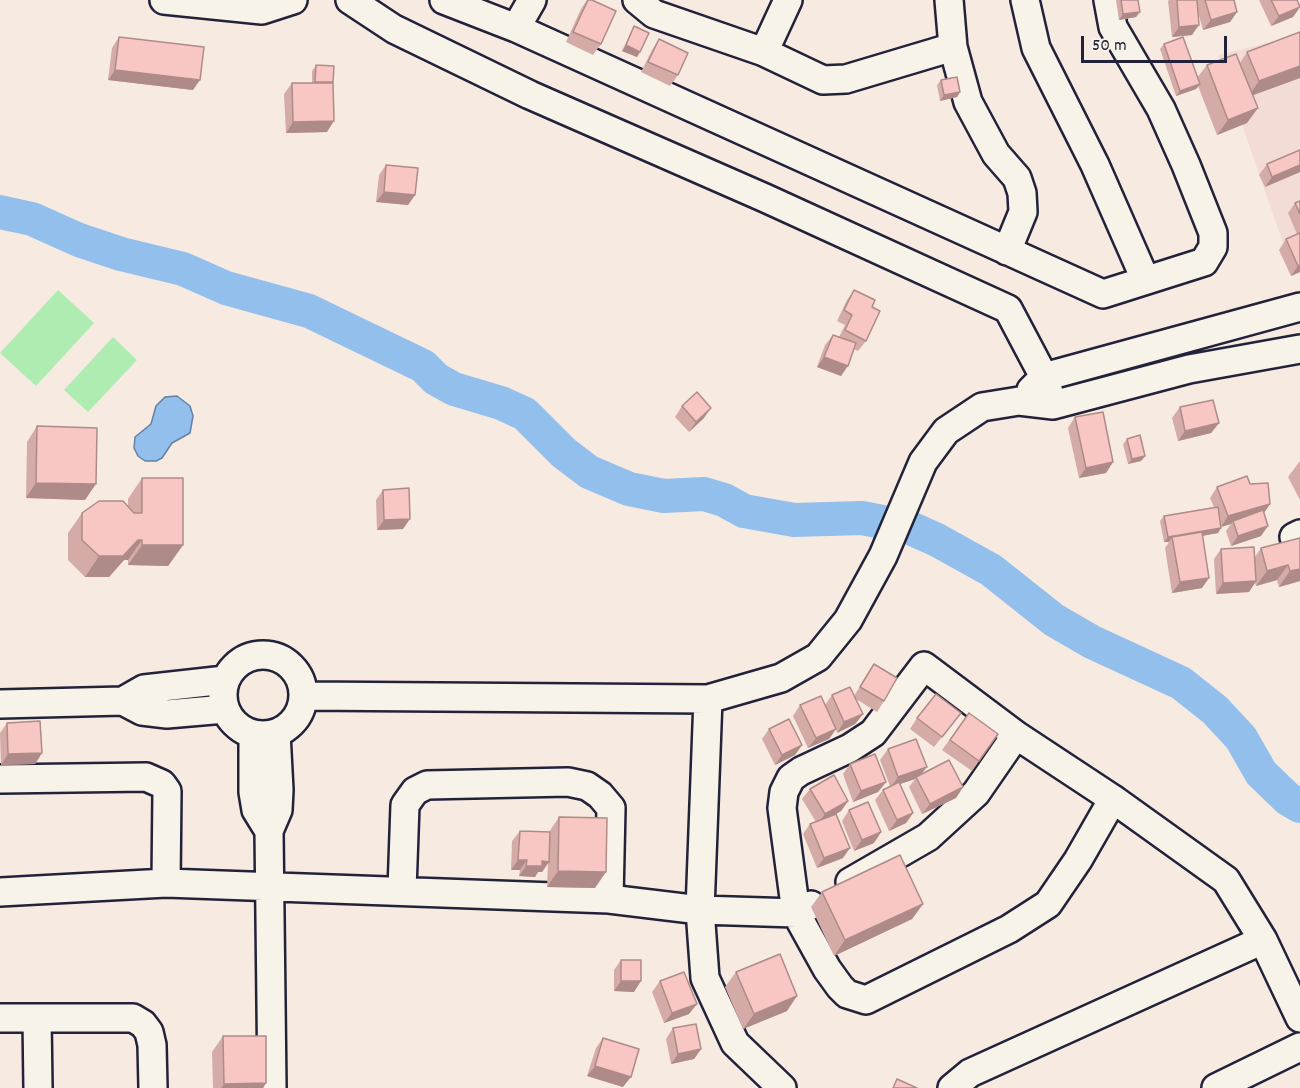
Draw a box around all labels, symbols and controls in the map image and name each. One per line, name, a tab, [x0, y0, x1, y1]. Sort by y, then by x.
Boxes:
scale bar	[1084, 24, 1230, 62]
text: 50 m	[1092, 34, 1127, 59]

